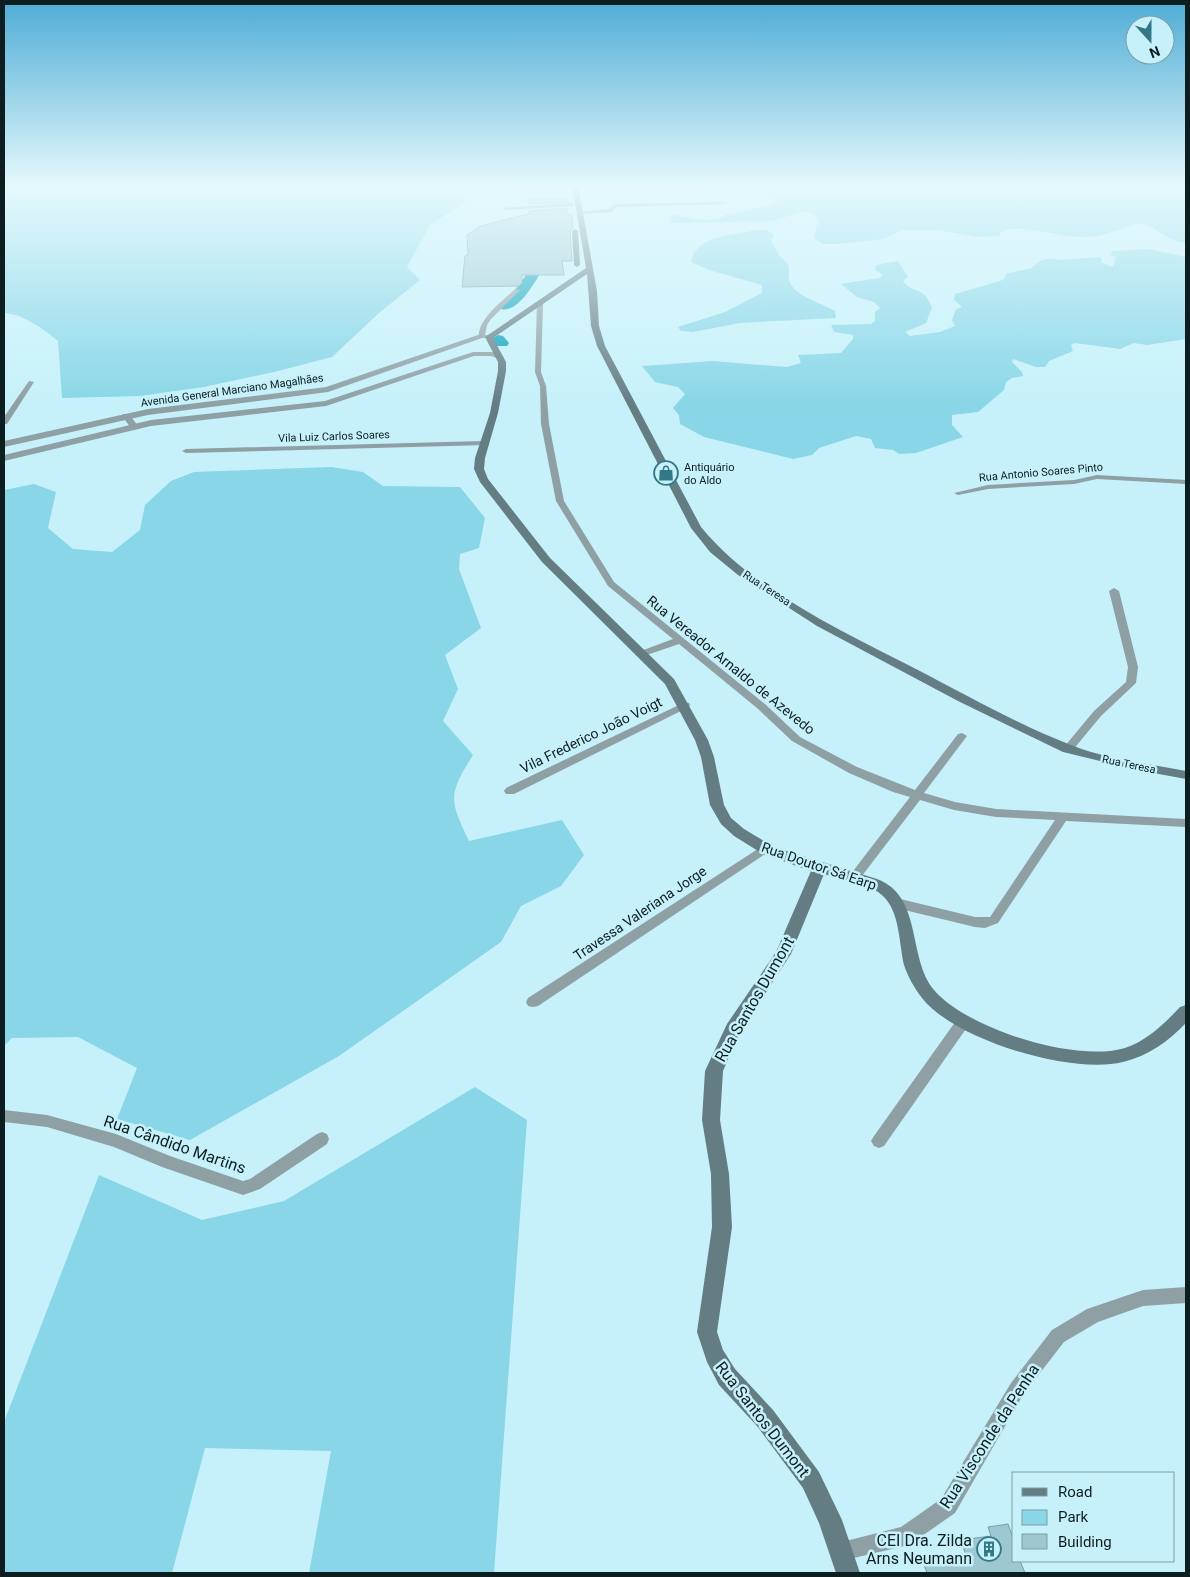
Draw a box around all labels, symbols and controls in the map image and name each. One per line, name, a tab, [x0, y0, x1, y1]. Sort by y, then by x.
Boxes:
north arrow	[1125, 15, 1175, 65]
text: N	[1147, 43, 1162, 61]
street label: Avenida General Marciano Magalhães	[140, 371, 325, 410]
street label: Vila Luiz Carlos Soares	[278, 428, 390, 445]
shop icon: Antiquário do Aldo	[653, 460, 679, 486]
place label: Antiquário do Aldo	[684, 461, 735, 487]
street label: Rua Antonio Soares Pinto	[978, 461, 1104, 484]
street label: Rua Teresa	[740, 568, 793, 609]
street label: Rua Vereador Arnaldo de Azevedo	[644, 592, 818, 738]
street label: Vila Frederico João Voigt	[517, 693, 665, 776]
street label: Rua Teresa	[1101, 752, 1157, 776]
street label: Rua Doutor Sá Earp	[759, 839, 879, 893]
street label: Travessa Valeriana Jorge	[571, 863, 709, 963]
street label: Rua Santos Dumont	[711, 933, 798, 1065]
street label: Rua Cândido Martins	[101, 1111, 248, 1178]
street label: Rua Santos Dumont	[712, 1358, 814, 1481]
street label: Rua Visconde da Penha	[936, 1361, 1043, 1512]
legend	[1012, 1472, 1175, 1562]
text: Road	[1058, 1483, 1092, 1501]
text: Park	[1058, 1508, 1089, 1526]
place label: CEI Dra. Zilda Arns Neumann	[866, 1531, 972, 1568]
text: Building	[1058, 1533, 1112, 1551]
building icon: CEI Dra. Zilda Arns Neumann	[976, 1536, 1002, 1562]

